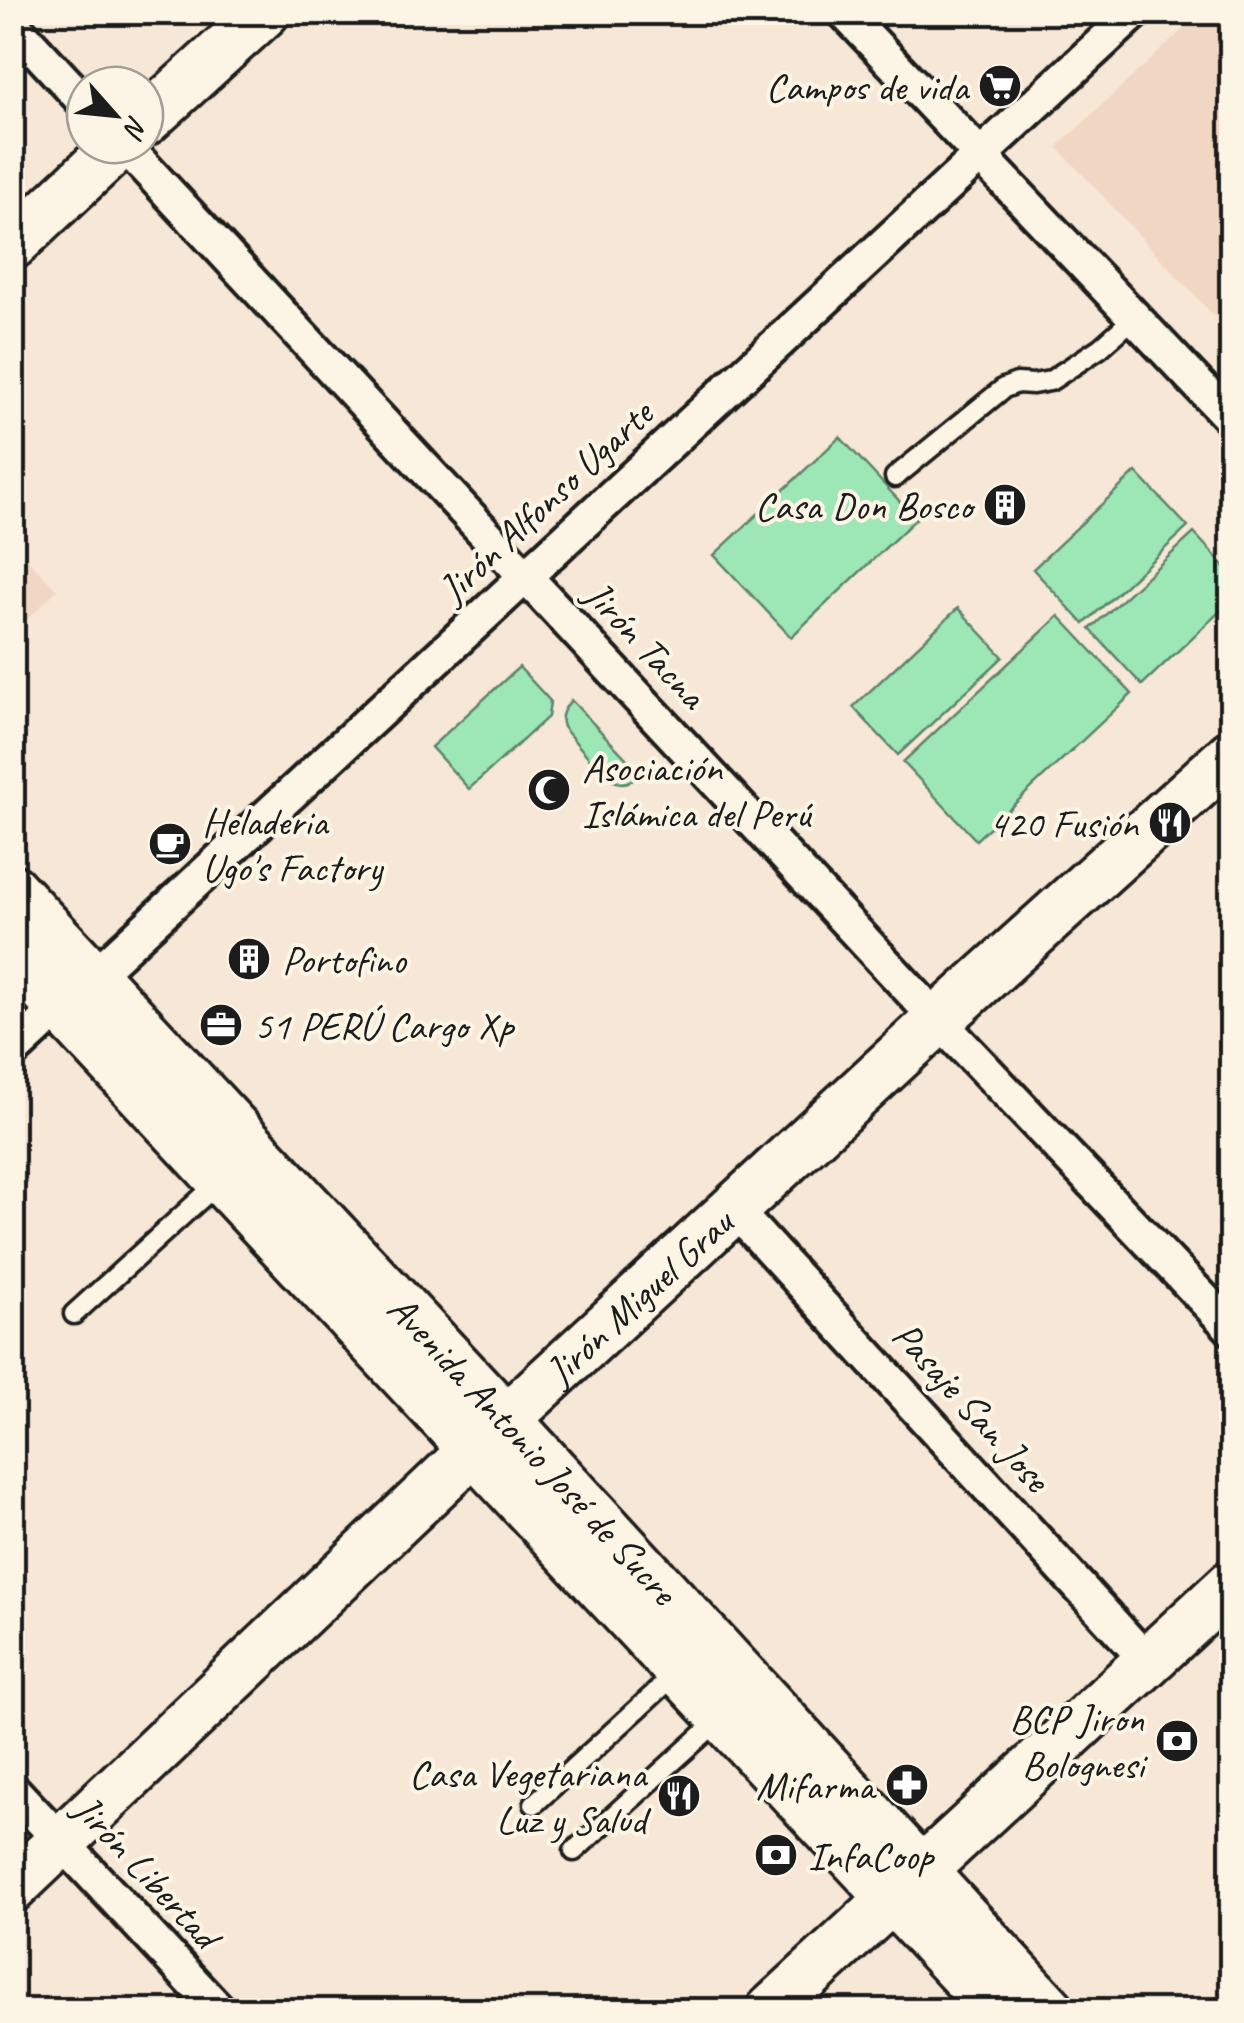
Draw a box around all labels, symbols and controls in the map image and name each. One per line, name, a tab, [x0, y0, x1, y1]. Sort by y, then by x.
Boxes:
place label: Campos de vida	[766, 62, 971, 112]
supermarket icon: Campos de vida	[977, 63, 1023, 109]
north arrow	[65, 65, 165, 165]
text: N	[115, 110, 156, 146]
street label: Jirón Alfonso Ugarte	[427, 388, 665, 615]
place label: Casa Don Bosco	[755, 481, 976, 531]
building icon: Casa Don Bosco	[982, 482, 1028, 528]
street label: Jirón Tacna	[572, 569, 719, 721]
place label: Asociación Islámica del Perú	[582, 743, 813, 839]
mosque icon: Asociación Islámica del Perú	[526, 767, 572, 813]
place label: Heladeria Ugo's Factory	[202, 797, 384, 893]
place label: 420 Fusión	[989, 799, 1139, 849]
restaurant icon: 420 Fusión	[1147, 800, 1193, 846]
cafe icon: Heladeria Ugo's Factory	[147, 821, 193, 867]
place label: Portofino	[282, 935, 408, 985]
building icon: Portofino	[226, 936, 272, 982]
place label: 51 PERÚ Cargo Xp	[254, 1001, 516, 1051]
office icon: 51 PERÚ Cargo Xp	[198, 1002, 244, 1048]
street label: Jirón Miguel Grau	[534, 1197, 745, 1397]
street label: Avenida Antonio José de Sucre	[377, 1284, 690, 1617]
street label: Pasaje San Jose	[882, 1311, 1063, 1504]
place label: BCP Jiron Bolognesi	[1010, 1694, 1149, 1790]
bank icon: BCP Jiron Bolognesi	[1154, 1718, 1200, 1764]
place label: Casa Vegetariana Luz y Salud	[409, 1749, 652, 1845]
place label: Mifarma	[756, 1761, 878, 1811]
pharmacy icon: Mifarma	[884, 1762, 930, 1808]
restaurant icon: Casa Vegetariana Luz y Salud	[656, 1773, 702, 1819]
street label: Jirón Libertad	[61, 1783, 234, 1963]
place label: InfaCoop	[808, 1831, 936, 1881]
bank icon: InfaCoop	[753, 1832, 799, 1878]

